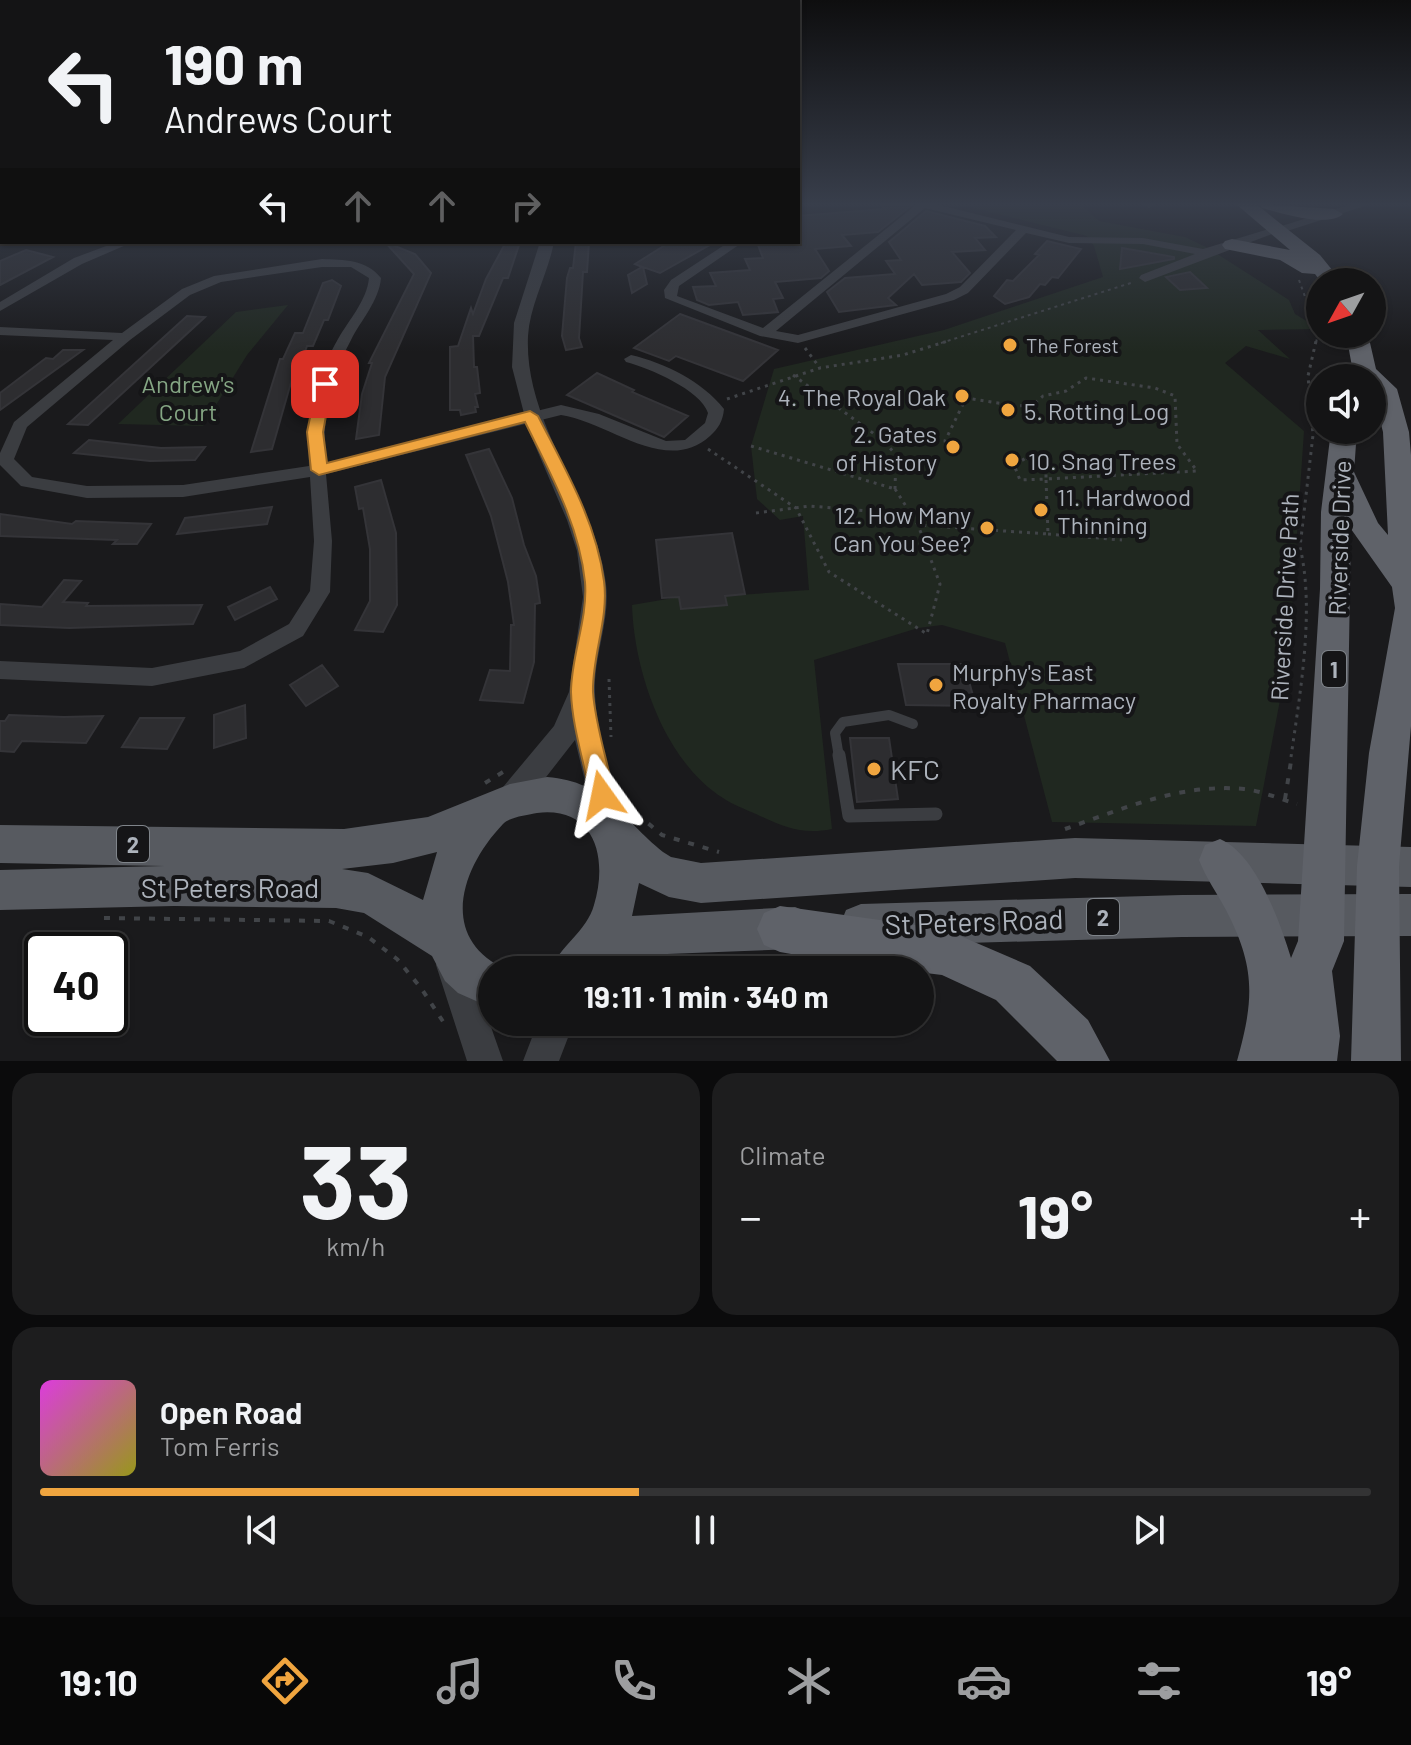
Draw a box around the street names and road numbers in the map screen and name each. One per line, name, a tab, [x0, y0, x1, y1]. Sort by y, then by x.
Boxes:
street label: Riverside Drive	[1322, 460, 1356, 616]
street label: Riverside Drive Path	[1264, 492, 1304, 702]
road number: 1	[1322, 651, 1346, 687]
road number: 2	[117, 826, 149, 862]
street label: St Peters Road	[141, 870, 319, 904]
road number: 2	[1087, 899, 1119, 935]
street label: St Peters Road	[884, 901, 1064, 941]

